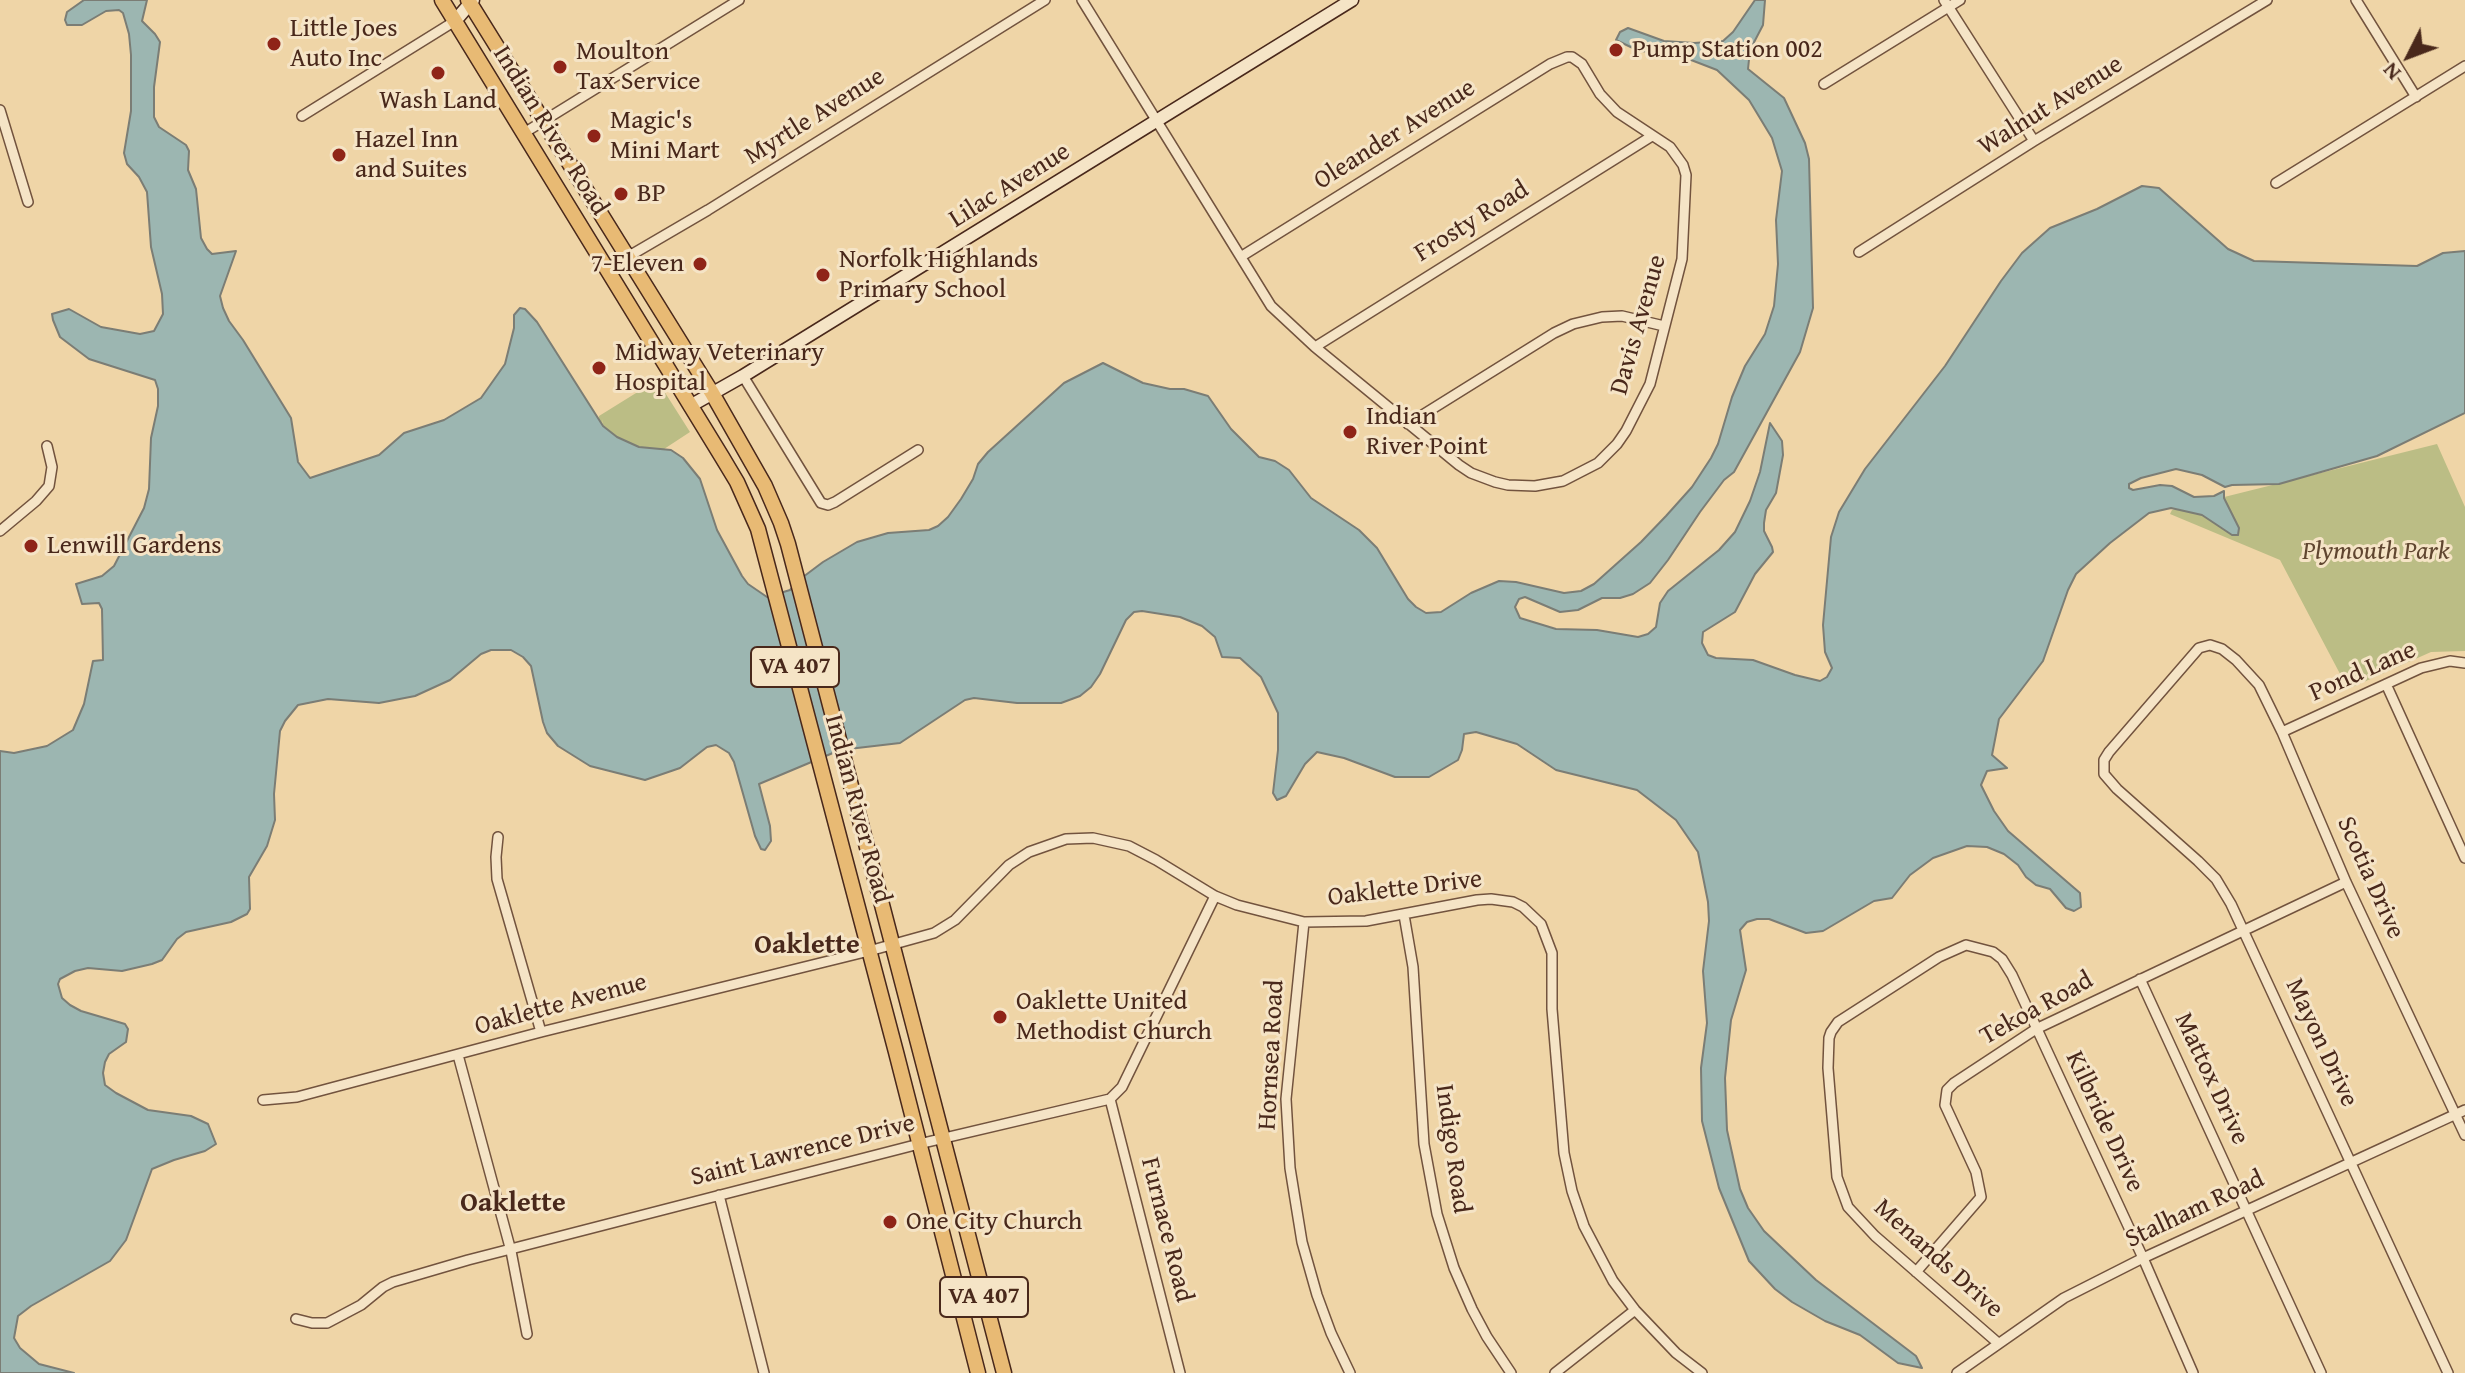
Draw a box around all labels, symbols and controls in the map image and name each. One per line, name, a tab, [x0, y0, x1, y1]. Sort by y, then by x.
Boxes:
place label: Little Joes Auto Inc	[290, 13, 398, 74]
north arrow	[2369, 16, 2449, 96]
place label: Pump Station 002	[1632, 34, 1823, 66]
marker: Little Joes Auto Inc	[265, 35, 283, 53]
place label: Moulton Tax Service	[576, 36, 700, 98]
street label: Indian River Road	[485, 40, 615, 222]
marker: Pump Station 002	[1607, 41, 1625, 59]
street label: Walnut Avenue	[1973, 49, 2129, 163]
text: N	[2374, 56, 2408, 88]
marker: Moulton Tax Service	[551, 58, 569, 76]
street label: Myrtle Avenue	[739, 62, 891, 172]
marker: Wash Land	[429, 64, 447, 82]
street label: Oleander Avenue	[1308, 73, 1482, 197]
place label: Wash Land	[379, 85, 497, 117]
place label: Magic's Mini Mart	[610, 105, 720, 166]
place label: Hazel Inn and Suites	[355, 124, 467, 186]
marker: Magic's Mini Mart	[585, 127, 603, 145]
street label: Lilac Avenue	[944, 137, 1076, 235]
marker: Hazel Inn and Suites	[330, 146, 348, 164]
street label: Frosty Road	[1409, 175, 1535, 269]
place label: BP	[637, 178, 666, 210]
marker: BP	[612, 185, 630, 203]
place label: Norfolk Highlands Primary School	[839, 244, 1038, 306]
place label: 7-Eleven	[591, 248, 684, 280]
street label: Davis Avenue	[1604, 252, 1674, 398]
marker: 7-Eleven	[691, 255, 709, 273]
marker: Norfolk Highlands Primary School	[814, 266, 832, 284]
place label: Midway Veterinary Hospital	[615, 337, 824, 398]
marker: Midway Veterinary Hospital	[590, 359, 608, 377]
place label: Indian River Point	[1366, 401, 1488, 462]
marker: Indian River Point	[1341, 423, 1359, 441]
place label: Lenwill Gardens	[47, 530, 222, 562]
park label: Plymouth Park	[2302, 536, 2450, 568]
marker: Lenwill Gardens	[22, 537, 40, 555]
street label: Pond Lane	[2305, 635, 2421, 709]
road number: VA 407	[751, 647, 839, 687]
street label: Indian River Road	[817, 711, 897, 907]
street label: Scotia Drive	[2329, 812, 2411, 944]
street label: Oaklette Drive	[1326, 864, 1484, 914]
district label: Oaklette	[754, 929, 860, 963]
street label: Tekoa Road	[1975, 965, 2099, 1053]
street label: Oaklette Avenue	[471, 967, 651, 1043]
street label: Mayon Drive	[2278, 974, 2364, 1112]
street label: Hornsea Road	[1252, 979, 1292, 1131]
place label: Oaklette United Methodist Church	[1016, 986, 1212, 1048]
marker: Oaklette United Methodist Church	[991, 1008, 1009, 1026]
street label: Mattox Drive	[2167, 1008, 2255, 1150]
street label: Kilbride Drive	[2058, 1047, 2150, 1197]
street label: Indigo Road	[1427, 1082, 1477, 1216]
street label: Saint Lawrence Drive	[688, 1108, 918, 1194]
street label: Furnace Road	[1133, 1154, 1199, 1306]
street label: Stalham Road	[2121, 1164, 2269, 1256]
district label: Oaklette	[460, 1187, 566, 1221]
street label: Menands Drive	[1867, 1193, 2009, 1325]
place label: One City Church	[906, 1206, 1082, 1238]
marker: One City Church	[881, 1213, 899, 1231]
road number: VA 407	[940, 1277, 1028, 1317]

